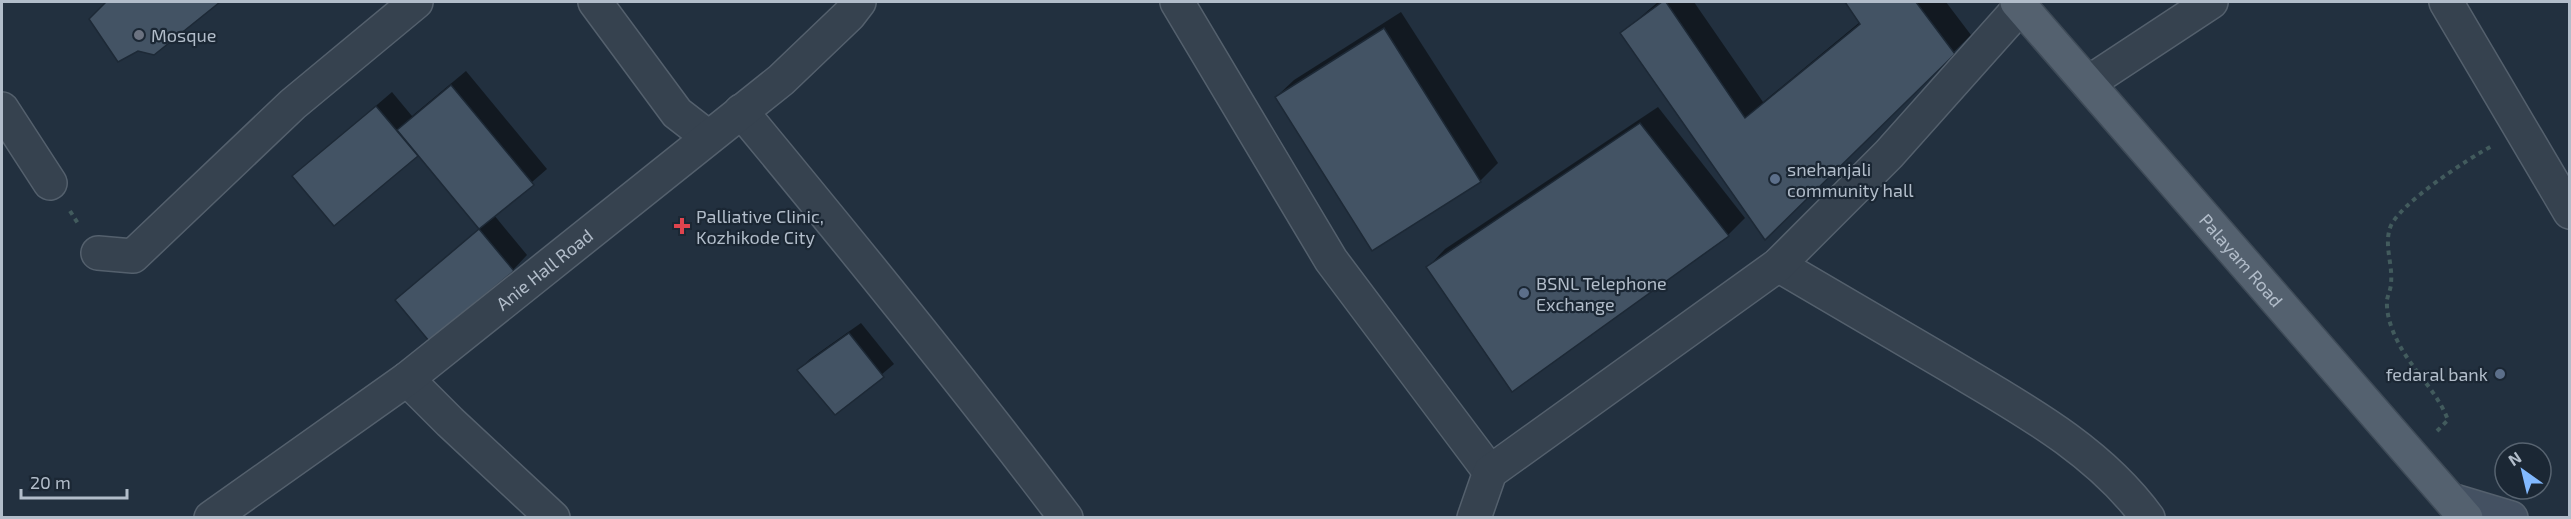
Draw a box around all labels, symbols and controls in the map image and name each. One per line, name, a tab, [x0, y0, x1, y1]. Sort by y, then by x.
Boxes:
place label: Mosque	[151, 24, 216, 46]
marker: Mosque	[132, 28, 146, 42]
place label: snehanjali community hall	[1787, 158, 1914, 201]
marker: snehanjali community hall	[1768, 172, 1782, 186]
place label: Palliative Clinic, Kozhikode City	[696, 205, 824, 248]
street label: Palayam Road	[2195, 209, 2288, 311]
marker: Palliative Clinic, Kozhikode City	[673, 217, 691, 235]
street label: Anie Hall Road	[491, 224, 597, 315]
place label: BSNL Telephone Exchange	[1536, 272, 1667, 315]
marker: BSNL Telephone Exchange	[1517, 286, 1531, 300]
place label: fedaral bank	[2386, 363, 2488, 385]
marker: fedaral bank	[2493, 367, 2507, 381]
north arrow	[2493, 441, 2553, 501]
text: N	[2504, 447, 2524, 469]
scale bar	[21, 462, 128, 500]
text: 20 m	[30, 471, 71, 493]

